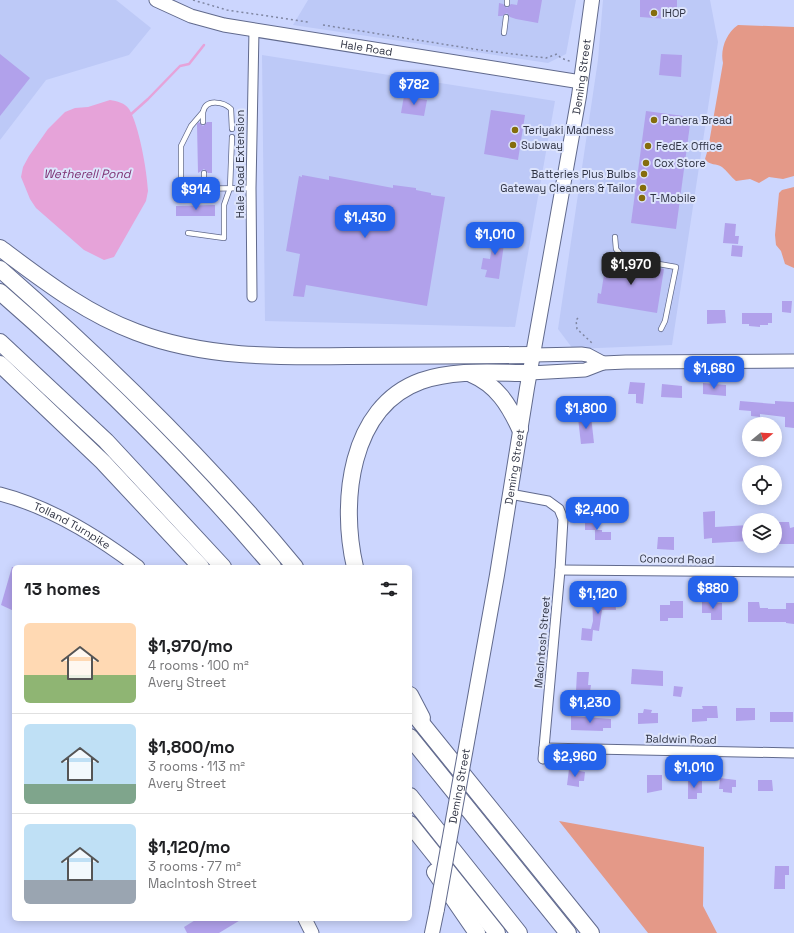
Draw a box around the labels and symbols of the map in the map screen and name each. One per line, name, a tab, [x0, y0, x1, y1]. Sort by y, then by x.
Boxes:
place label: IHOP	[662, 6, 686, 20]
marker: IHOP	[649, 8, 659, 18]
street label: Hale Road	[339, 37, 394, 59]
street label: Deming Street	[569, 38, 594, 116]
pin: $782	[390, 72, 438, 106]
street label: Hale Road Extension	[233, 110, 247, 218]
place label: Panera Bread	[662, 113, 732, 127]
marker: Panera Bread	[649, 115, 659, 125]
place label: Teriyaki Madness	[523, 123, 614, 137]
marker: Teriyaki Madness	[510, 125, 520, 135]
place label: Subway	[521, 138, 563, 152]
place label: FedEx Office	[656, 139, 722, 153]
marker: Subway	[508, 140, 518, 150]
marker: FedEx Office	[643, 141, 653, 151]
place label: Cox Store	[654, 156, 706, 170]
marker: Cox Store	[641, 158, 651, 168]
water label: Wetherell Pond	[43, 166, 132, 182]
place label: Batteries Plus Bulbs	[531, 167, 636, 181]
marker: Batteries Plus Bulbs	[639, 169, 649, 179]
pin: $914	[172, 177, 220, 211]
place label: Gateway Cleaners & Tailor	[500, 181, 635, 195]
marker: Gateway Cleaners & Tailor	[638, 183, 648, 193]
place label: T-Mobile	[650, 191, 696, 205]
marker: T-Mobile	[637, 193, 647, 203]
pin: $1,430	[332, 205, 398, 239]
pin: $1,010	[462, 222, 528, 256]
pin: $1,970	[598, 252, 664, 286]
pin: $1,680	[681, 356, 747, 390]
pin: $1,800	[553, 396, 619, 430]
north arrow	[742, 417, 782, 457]
street label: Deming Street	[501, 428, 527, 506]
pin: $2,400	[564, 497, 630, 531]
street label: Tolland Turnpike	[32, 499, 113, 552]
street label: Concord Road	[639, 551, 715, 567]
pin: $880	[689, 576, 737, 610]
pin: $1,120	[565, 581, 631, 615]
street label: MacIntosh Street	[531, 595, 553, 689]
pin: $1,230	[557, 690, 623, 724]
street label: Baldwin Road	[645, 731, 717, 747]
pin: $2,960	[542, 744, 608, 778]
street label: Deming Street	[445, 747, 473, 825]
pin: $1,010	[661, 755, 727, 789]

